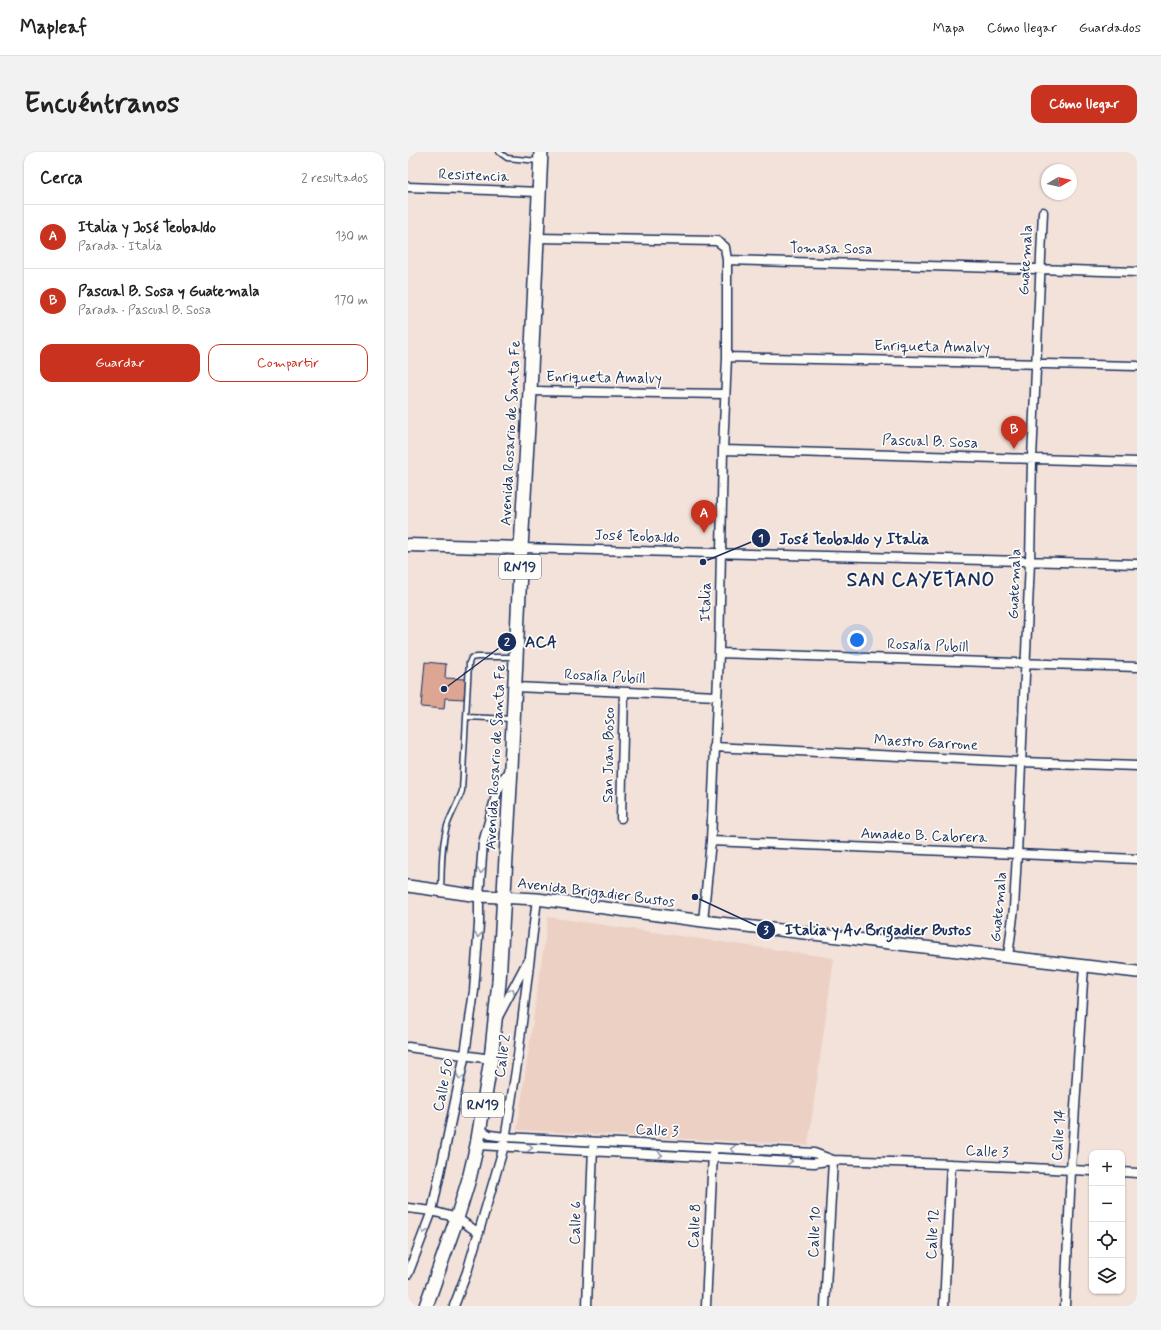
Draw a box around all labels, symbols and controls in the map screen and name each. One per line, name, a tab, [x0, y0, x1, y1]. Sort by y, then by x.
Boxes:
text: Mapleaf	[20, 15, 87, 40]
text: Mapa	[933, 19, 965, 37]
text: Cómo llegar	[987, 19, 1057, 37]
text: Guardados	[1079, 19, 1141, 37]
button: Cómo llegar	[1031, 85, 1137, 123]
text: Encuéntranos	[24, 86, 180, 123]
north arrow	[1041, 164, 1077, 200]
street label: Resistencia	[438, 165, 511, 187]
text: Cerca	[40, 167, 83, 189]
text: 2 resultados	[301, 170, 368, 187]
text: Italia y José Teobaldo	[78, 218, 216, 238]
street label: Guatemala	[1014, 224, 1038, 296]
text: A	[49, 228, 57, 245]
text: 130 m	[335, 228, 368, 245]
text: Parada · Italia	[78, 238, 162, 255]
street label: Tomasa Sosa	[789, 238, 873, 260]
text: Pascual B. Sosa y Guatemala	[78, 282, 260, 302]
text: B	[49, 292, 57, 309]
text: 170 m	[334, 292, 368, 309]
text: Parada · Pascual B. Sosa	[78, 302, 211, 319]
street label: Enriqueta Amalvy	[874, 336, 990, 358]
street label: Avenida Rosario de Santa Fe	[496, 340, 526, 526]
button: Guardar	[40, 344, 200, 382]
button: Compartir	[208, 344, 368, 382]
street label: Enriqueta Amalvy	[546, 367, 662, 389]
pin: B	[1001, 416, 1027, 449]
street label: Pascual B. Sosa	[882, 430, 978, 454]
pin: A	[691, 500, 717, 533]
callout: José Teobaldo y Italia	[751, 524, 936, 552]
street label: José Teobaldo	[594, 526, 680, 548]
text: José Teobaldo y Italia	[779, 529, 929, 550]
text: 1	[758, 531, 764, 547]
street label: Guatemala	[1004, 548, 1026, 620]
road number: RN19	[499, 555, 541, 579]
district label: SAN CAYETANO	[847, 568, 995, 593]
street label: Italia	[696, 582, 716, 622]
callout: ACA	[497, 628, 565, 656]
your location	[847, 630, 867, 650]
text: ACA	[525, 632, 557, 653]
text: 2	[504, 635, 510, 651]
street label: Rosalía Pubill	[887, 635, 969, 657]
street label: Avenida Rosario de Santa Fe	[481, 664, 511, 850]
street label: Rosalía Pubill	[564, 665, 646, 689]
street label: San Juan Bosco	[598, 707, 620, 803]
street label: Maestro Garrone	[873, 730, 979, 756]
street label: Amadeo B. Cabrera	[860, 824, 989, 848]
one-way arrow	[476, 868, 485, 874]
street label: Guatemala	[986, 871, 1012, 943]
street label: Avenida Brigadier Bustos	[516, 873, 676, 914]
callout: Italia y Av Brigadier Bustos	[756, 916, 980, 944]
text: Italia y Av Brigadier Bustos	[785, 920, 972, 943]
text: 3	[763, 923, 769, 939]
one-way arrow	[474, 932, 482, 938]
one-way arrow	[507, 987, 515, 995]
street label: Calle 2	[490, 1033, 516, 1079]
street label: Calle 50	[429, 1057, 459, 1113]
one-way arrow	[456, 1074, 465, 1081]
road number: RN19	[462, 1093, 504, 1117]
street label: Calle 14	[1047, 1108, 1071, 1162]
street label: Calle 3	[635, 1120, 679, 1142]
street label: Calle 3	[965, 1141, 1009, 1163]
one-way arrow	[527, 1144, 533, 1152]
one-way arrow	[730, 1145, 736, 1153]
one-way arrow	[657, 1150, 663, 1159]
map controls	[1089, 1150, 1125, 1294]
button: +	[1089, 1150, 1125, 1186]
one-way arrow	[787, 1157, 793, 1166]
button: −	[1089, 1186, 1125, 1222]
street label: Calle 6	[565, 1200, 587, 1245]
street label: Calle 8	[684, 1203, 706, 1249]
street label: Calle 10	[804, 1206, 826, 1258]
street label: Calle 12	[922, 1208, 944, 1260]
button: locate	[1089, 1222, 1125, 1258]
one-way arrow	[421, 1228, 429, 1235]
button: layers	[1089, 1258, 1125, 1294]

